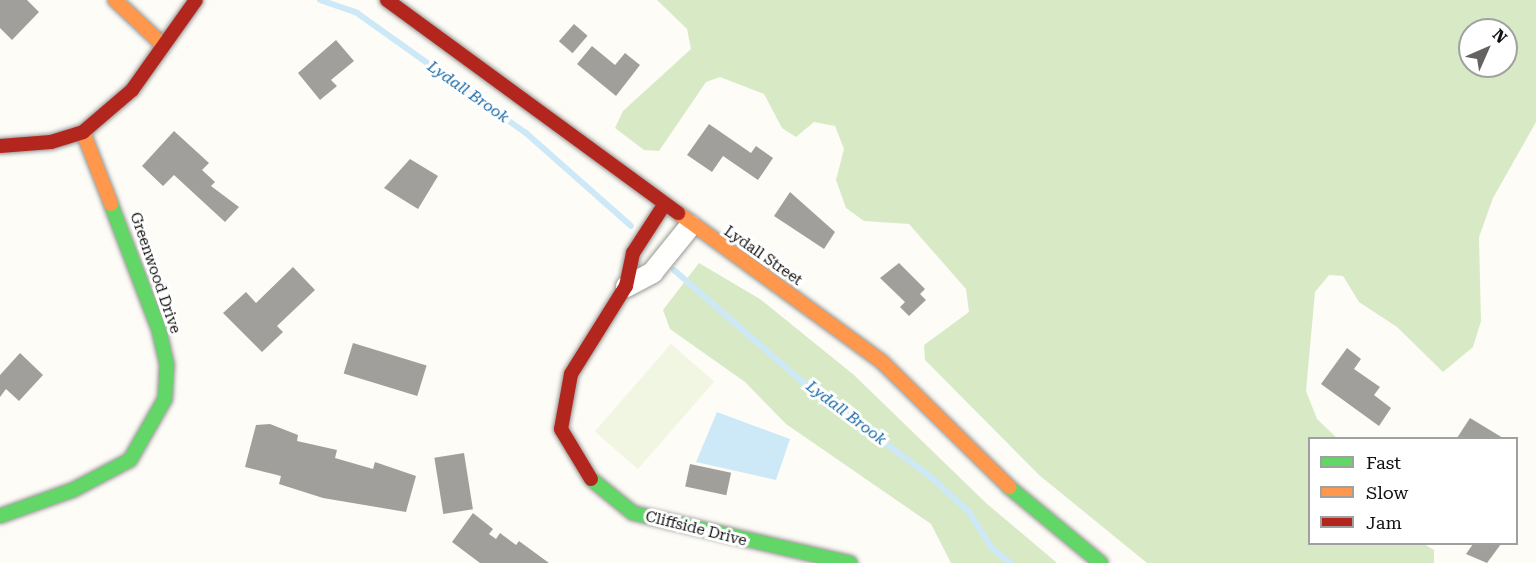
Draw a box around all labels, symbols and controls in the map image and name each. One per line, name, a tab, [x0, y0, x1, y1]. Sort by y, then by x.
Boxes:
north arrow	[1458, 18, 1518, 78]
text: N	[1489, 25, 1511, 47]
water label: Lydall Brook	[424, 57, 512, 127]
street label: Greenwood Drive	[126, 210, 184, 336]
street label: Lydall Street	[720, 222, 806, 290]
water label: Lydall Brook	[802, 377, 890, 449]
legend	[1308, 437, 1518, 545]
text: Fast	[1366, 452, 1401, 473]
text: Slow	[1366, 482, 1408, 503]
street label: Cliffside Drive	[644, 508, 748, 550]
text: Jam	[1366, 512, 1402, 533]

